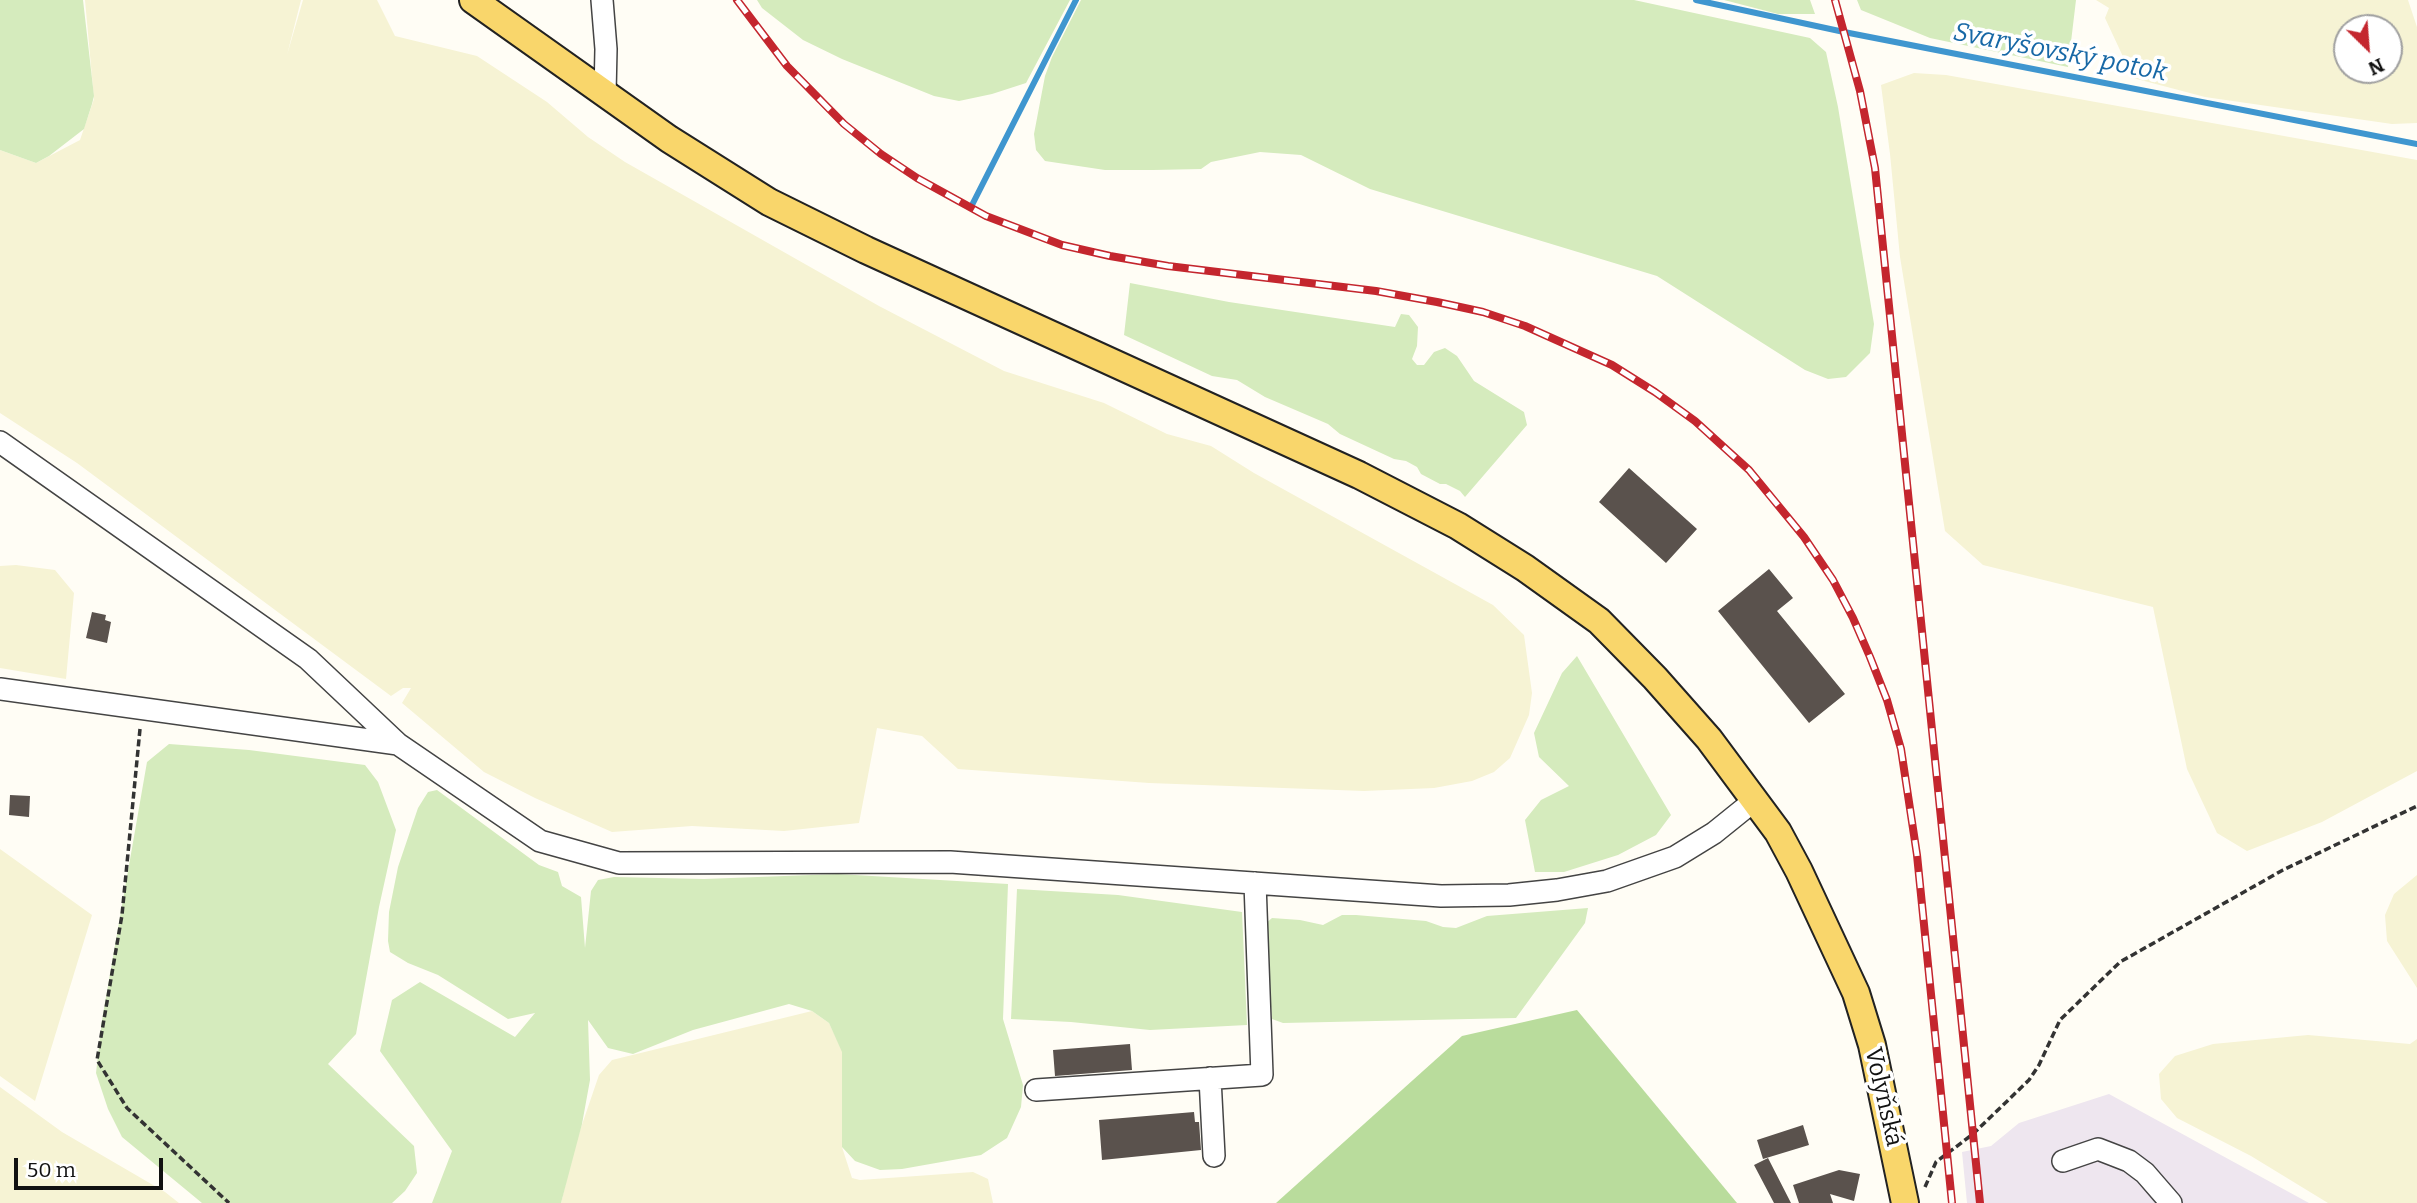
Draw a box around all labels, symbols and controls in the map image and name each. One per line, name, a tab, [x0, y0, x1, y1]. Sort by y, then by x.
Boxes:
north arrow	[2333, 14, 2403, 84]
water label: Svaryšovský potok	[1951, 17, 2169, 89]
text: N	[2365, 53, 2388, 80]
street label: Volyňská	[1858, 1045, 1908, 1149]
scale bar	[18, 1144, 166, 1188]
text: 50 m	[27, 1157, 76, 1183]

